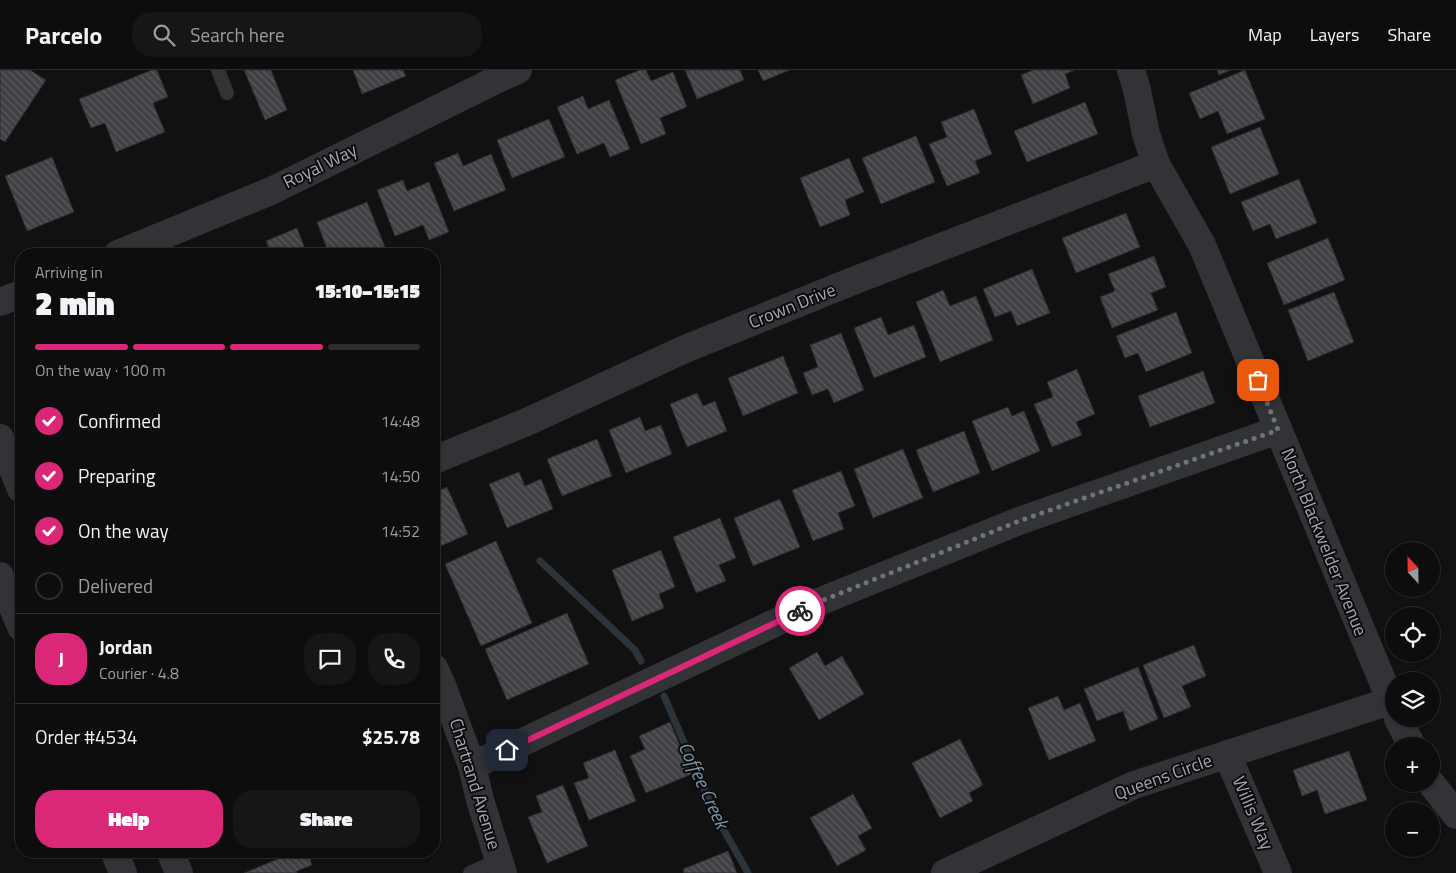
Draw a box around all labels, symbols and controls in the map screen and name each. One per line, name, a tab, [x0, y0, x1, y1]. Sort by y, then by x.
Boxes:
search box	[132, 12, 482, 57]
text: Parcelo	[25, 17, 102, 53]
text: Search here	[190, 20, 285, 49]
icon: search	[150, 21, 178, 49]
text: Map	[1248, 21, 1282, 48]
text: Layers	[1310, 21, 1359, 48]
text: Share	[1387, 21, 1431, 48]
street label: Royal Way	[278, 136, 362, 195]
text: Arriving in	[35, 260, 103, 284]
text: 15:10–15:15	[315, 276, 420, 305]
street label: Crown Drive	[744, 276, 839, 335]
text: 2 min	[35, 279, 115, 327]
text: On the way · 100 m	[35, 358, 166, 382]
pin	[1237, 359, 1279, 401]
icon: bag	[1244, 366, 1272, 394]
text: Confirmed	[78, 406, 161, 435]
icon: check	[35, 407, 63, 435]
text: 14:48	[381, 409, 420, 433]
street label: North Blackwelder Avenue	[1274, 444, 1375, 640]
text: Preparing	[78, 461, 155, 490]
icon: check	[35, 462, 63, 490]
text: 14:50	[381, 464, 420, 488]
text: On the way	[78, 516, 169, 545]
icon: check	[35, 517, 63, 545]
text: 14:52	[381, 519, 420, 543]
north arrow	[1385, 542, 1440, 598]
map controls	[1385, 542, 1440, 857]
text: Delivered	[78, 571, 153, 600]
courier	[775, 586, 825, 636]
icon: bike	[786, 597, 814, 625]
button: locate	[1385, 607, 1440, 662]
text: Jordan	[99, 632, 152, 661]
button: chat	[304, 633, 356, 685]
button: phone	[368, 633, 420, 685]
text: J	[58, 644, 64, 673]
text: Courier · 4.8	[99, 661, 179, 685]
button: layers	[1385, 672, 1440, 727]
street label: Chartrand Avenue	[443, 715, 508, 853]
text: Order #4534	[35, 722, 137, 751]
text: $25.78	[362, 722, 420, 751]
pin	[486, 729, 528, 771]
icon: home	[493, 736, 521, 764]
water label: Coffee Creek	[672, 736, 738, 836]
button: +	[1385, 737, 1440, 792]
street label: Queens Circle	[1110, 746, 1216, 807]
street label: Willis Way	[1226, 772, 1281, 854]
button: Help	[35, 790, 223, 848]
button: Share	[233, 790, 420, 848]
button: −	[1385, 802, 1440, 857]

